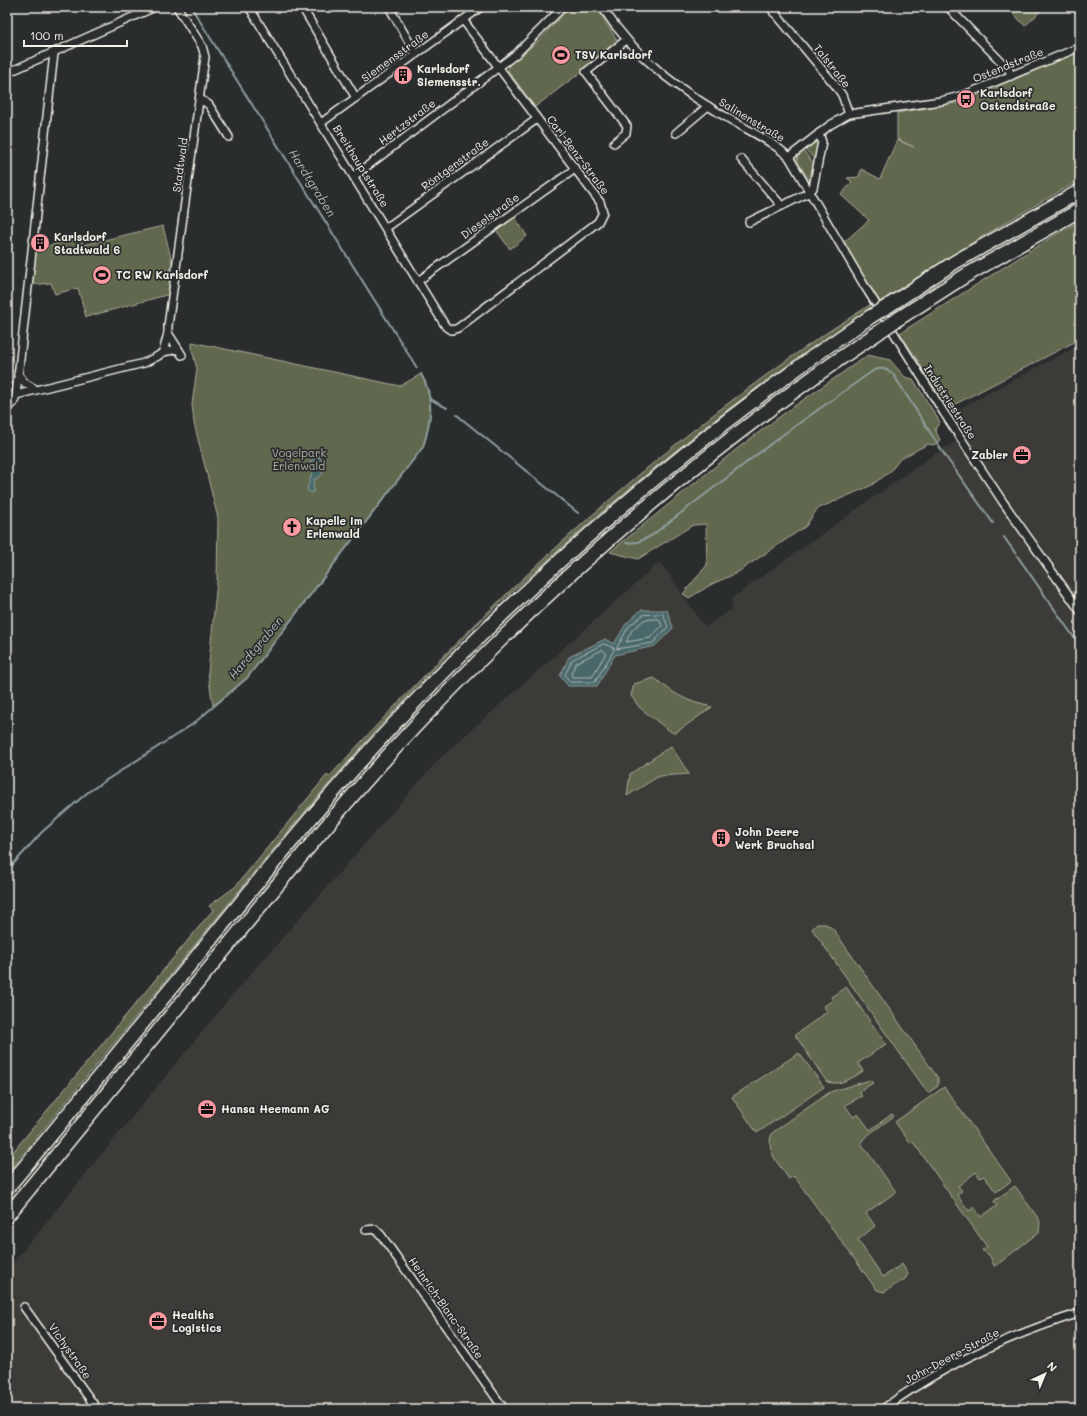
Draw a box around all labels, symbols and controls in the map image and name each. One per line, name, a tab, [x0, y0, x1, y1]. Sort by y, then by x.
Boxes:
scale bar	[24, 22, 127, 48]
street label: Siemensstraße	[358, 26, 432, 85]
text: 100 m	[30, 27, 64, 43]
street label: Talstraße	[810, 41, 854, 91]
street label: Ostendstraße	[970, 43, 1046, 86]
sports icon: TSV Karlsdorf	[550, 44, 572, 66]
place label: TSV Karlsdorf	[575, 47, 652, 62]
place label: Karlsdorf Siemensstr.	[417, 61, 481, 89]
building icon: Karlsdorf Siemensstr.	[392, 64, 414, 86]
place label: Karlsdorf Ostendstraße	[980, 85, 1056, 113]
bus stop icon: Karlsdorf Ostendstraße	[955, 88, 977, 110]
street label: Salinenstraße	[716, 94, 788, 145]
street label: Hertzstraße	[375, 95, 438, 148]
street label: Carl-Benz-Straße	[544, 112, 613, 197]
street label: Breithauptstraße	[330, 122, 393, 210]
street label: Röntgenstraße	[418, 134, 492, 193]
street label: Stadtwald	[168, 137, 191, 193]
water label: Hardtgraben	[286, 146, 340, 220]
street label: Dieselstraße	[457, 189, 522, 242]
place label: Karlsdorf Stadtwald 6	[54, 229, 120, 257]
building icon: Karlsdorf Stadtwald 6	[29, 232, 51, 254]
sports icon: TC RW Karlsdorf	[91, 264, 113, 286]
place label: TC RW Karlsdorf	[116, 267, 208, 282]
street label: Industriestraße	[921, 362, 980, 442]
office icon: Zabler	[1011, 444, 1033, 466]
park label: Vogelpark Erlenwald	[272, 445, 326, 473]
place label: Zabler	[971, 447, 1008, 462]
place label: Kapelle im Erlenwald	[306, 513, 363, 541]
church icon: Kapelle im Erlenwald	[281, 516, 303, 538]
water label: Hardtgraben	[224, 612, 286, 682]
place label: John Deere Werk Bruchsal	[735, 824, 814, 852]
building icon: John Deere Werk Bruchsal	[710, 827, 732, 849]
office icon: Hansa Heemann AG	[196, 1098, 218, 1120]
place label: Hansa Heemann AG	[221, 1101, 330, 1116]
street label: Heinrich-Blanc-Straße	[406, 1254, 487, 1362]
place label: Healths Logistics	[172, 1307, 222, 1335]
office icon: Healths Logistics	[147, 1310, 169, 1332]
street label: Vichystraße	[46, 1320, 95, 1382]
street label: John-Deere-Straße	[902, 1324, 1002, 1387]
north arrow	[1025, 1354, 1065, 1394]
text: N	[1044, 1358, 1061, 1375]

